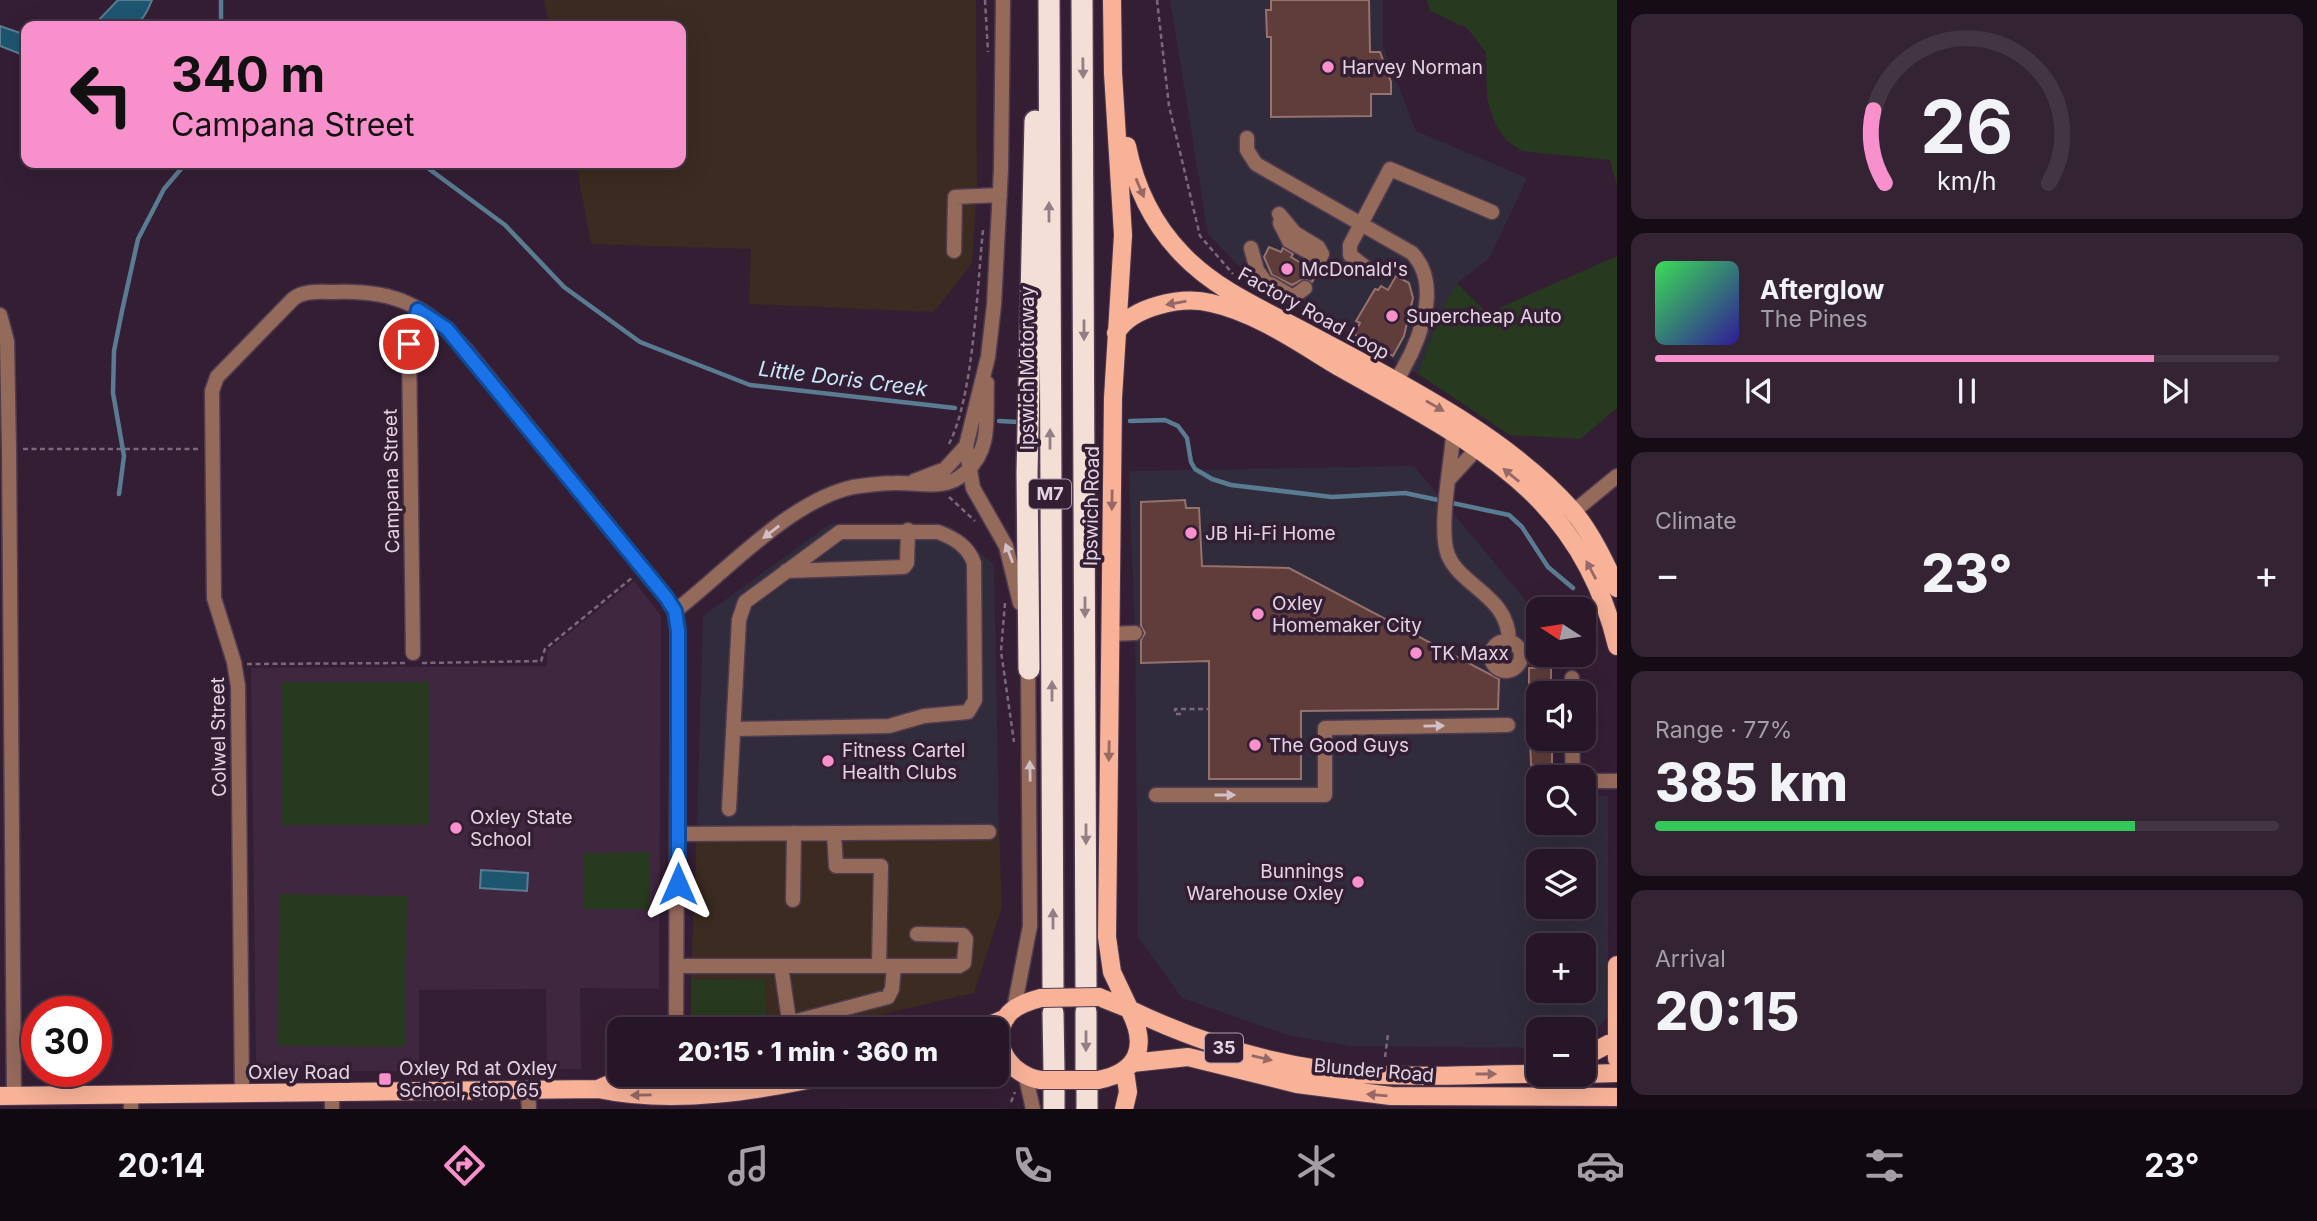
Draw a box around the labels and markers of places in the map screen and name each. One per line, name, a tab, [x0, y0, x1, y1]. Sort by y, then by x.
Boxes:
place label: Harvey Norman	[1342, 56, 1483, 79]
marker: Harvey Norman	[1320, 59, 1336, 75]
place label: McDonald's	[1301, 258, 1408, 281]
marker: McDonald's	[1279, 261, 1295, 277]
place label: Supercheap Auto	[1406, 305, 1562, 328]
marker: Supercheap Auto	[1384, 308, 1400, 324]
pin	[379, 314, 439, 374]
place label: JB Hi-Fi Home	[1205, 522, 1335, 545]
marker: JB Hi-Fi Home	[1183, 525, 1199, 541]
place label: Oxley Homemaker City	[1272, 592, 1422, 637]
marker: Oxley Homemaker City	[1250, 606, 1266, 622]
place label: TK Maxx	[1430, 642, 1509, 665]
marker: TK Maxx	[1408, 645, 1424, 661]
place label: The Good Guys	[1269, 734, 1409, 757]
marker: The Good Guys	[1247, 737, 1263, 753]
place label: Fitness Cartel Health Clubs	[842, 739, 965, 784]
marker: Fitness Cartel Health Clubs	[820, 753, 836, 769]
place label: Oxley State School	[470, 806, 573, 851]
marker: Oxley State School	[448, 820, 464, 836]
place label: Bunnings Warehouse Oxley	[1186, 860, 1344, 905]
marker: Bunnings Warehouse Oxley	[1350, 874, 1366, 890]
place label: Oxley Rd at Oxley School, stop 65	[399, 1057, 558, 1102]
marker: Oxley Rd at Oxley School, stop 65	[377, 1071, 393, 1087]

